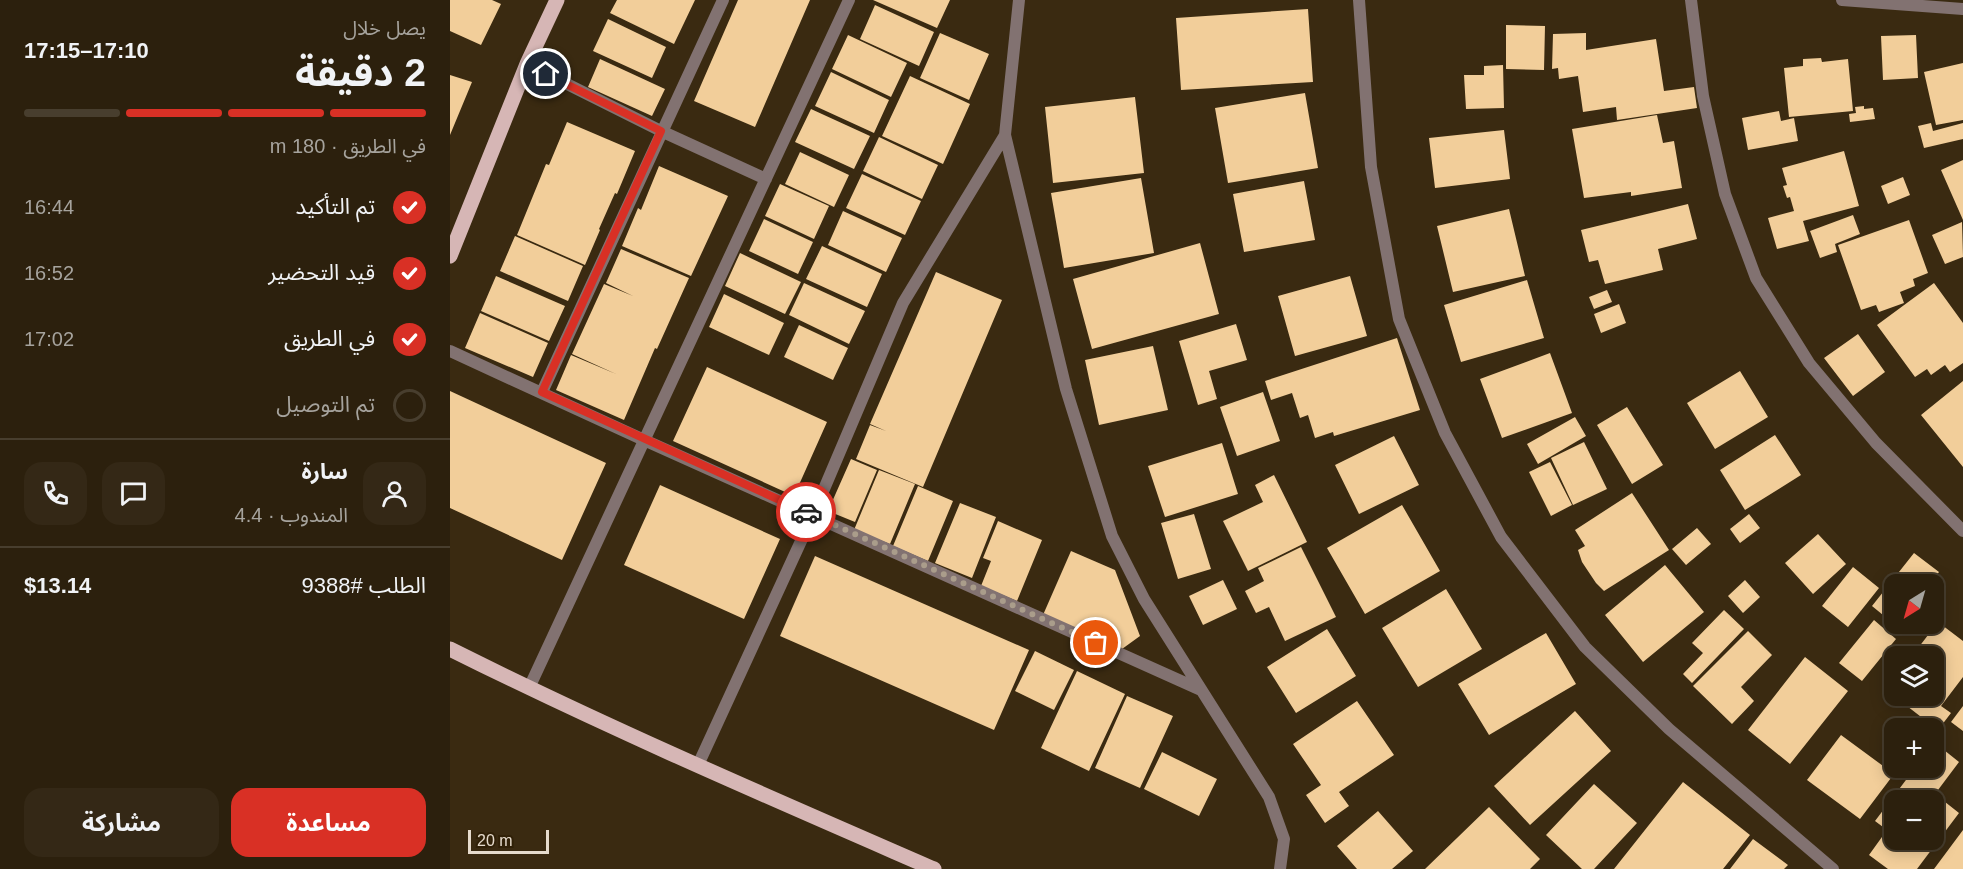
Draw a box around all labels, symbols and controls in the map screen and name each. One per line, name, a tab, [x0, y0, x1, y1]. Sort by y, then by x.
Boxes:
text: يصل خلال	[343, 17, 426, 39]
text: 17:10–17:15	[24, 38, 149, 63]
pin	[520, 48, 571, 99]
text: 2 دقيقة	[295, 51, 426, 94]
icon: home	[529, 57, 562, 90]
text: في الطريق · 180 m	[270, 135, 426, 157]
icon: check	[393, 191, 426, 224]
text: تم التأكيد	[295, 194, 375, 219]
text: 16:44	[24, 196, 74, 218]
icon: check	[393, 257, 426, 290]
text: قيد التحضير	[268, 260, 375, 285]
text: 16:52	[24, 262, 74, 284]
icon: check	[393, 323, 426, 356]
text: في الطريق	[284, 326, 375, 351]
text: 17:02	[24, 328, 74, 350]
text: تم التوصيل	[276, 392, 375, 417]
text: سارة	[302, 459, 348, 484]
button: phone	[24, 462, 87, 525]
button: chat	[102, 462, 165, 525]
button: person	[363, 462, 426, 525]
courier	[776, 482, 836, 542]
icon: car	[790, 496, 823, 529]
text: المندوب · 4.4	[235, 504, 348, 526]
text: $13.14	[24, 573, 91, 598]
text: الطلب #9388	[301, 573, 426, 598]
north arrow	[1884, 574, 1944, 634]
map controls	[1884, 574, 1944, 850]
pin	[1070, 617, 1121, 668]
icon: bag	[1079, 626, 1112, 659]
button: layers	[1884, 646, 1944, 706]
button: +	[1884, 718, 1944, 778]
button: مشاركة	[24, 788, 219, 857]
button: مساعدة	[231, 788, 426, 857]
button: −	[1884, 790, 1944, 850]
scale bar	[468, 827, 549, 854]
text: 20 m	[477, 832, 513, 849]

